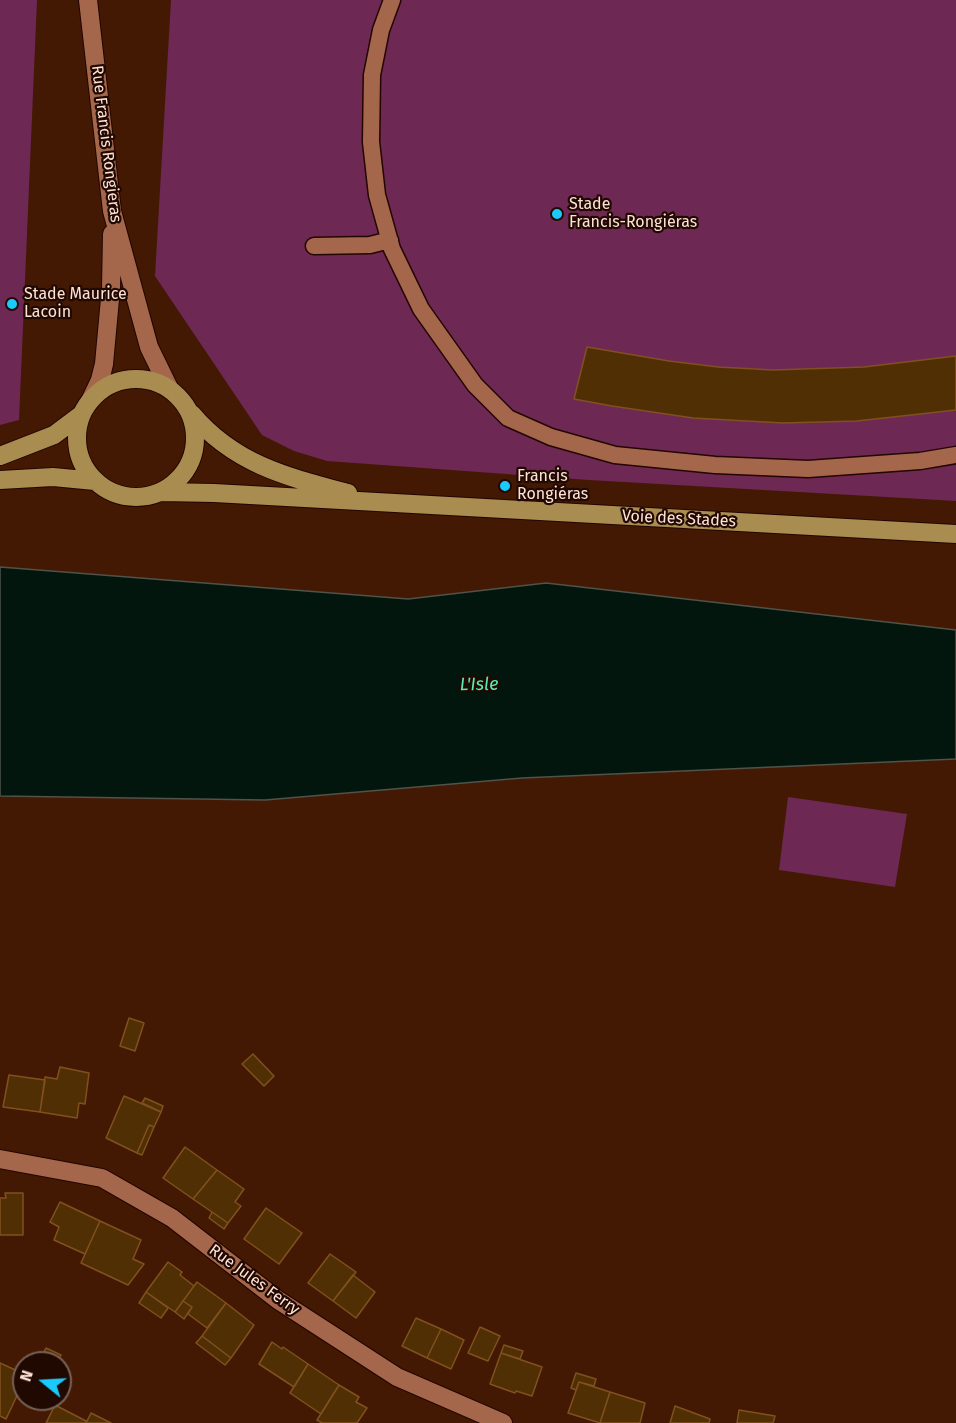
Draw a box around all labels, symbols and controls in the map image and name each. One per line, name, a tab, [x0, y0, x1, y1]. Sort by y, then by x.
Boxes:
street label: Rue Francis Rongieras	[87, 64, 125, 224]
place label: Stade Francis-Rongiéras	[569, 195, 697, 233]
marker: Stade Francis-Rongiéras	[550, 207, 564, 221]
place label: Stade Maurice Lacoin	[24, 285, 127, 323]
marker: Stade Maurice Lacoin	[5, 297, 19, 311]
place label: Francis Rongiéras	[517, 467, 588, 505]
marker: Francis Rongiéras	[498, 479, 512, 493]
street label: Voie des Stades	[621, 506, 737, 532]
water label: L'Isle	[459, 674, 499, 696]
street label: Rue Jules Ferry	[205, 1241, 303, 1319]
north arrow	[12, 1351, 72, 1411]
text: N	[16, 1368, 37, 1384]

